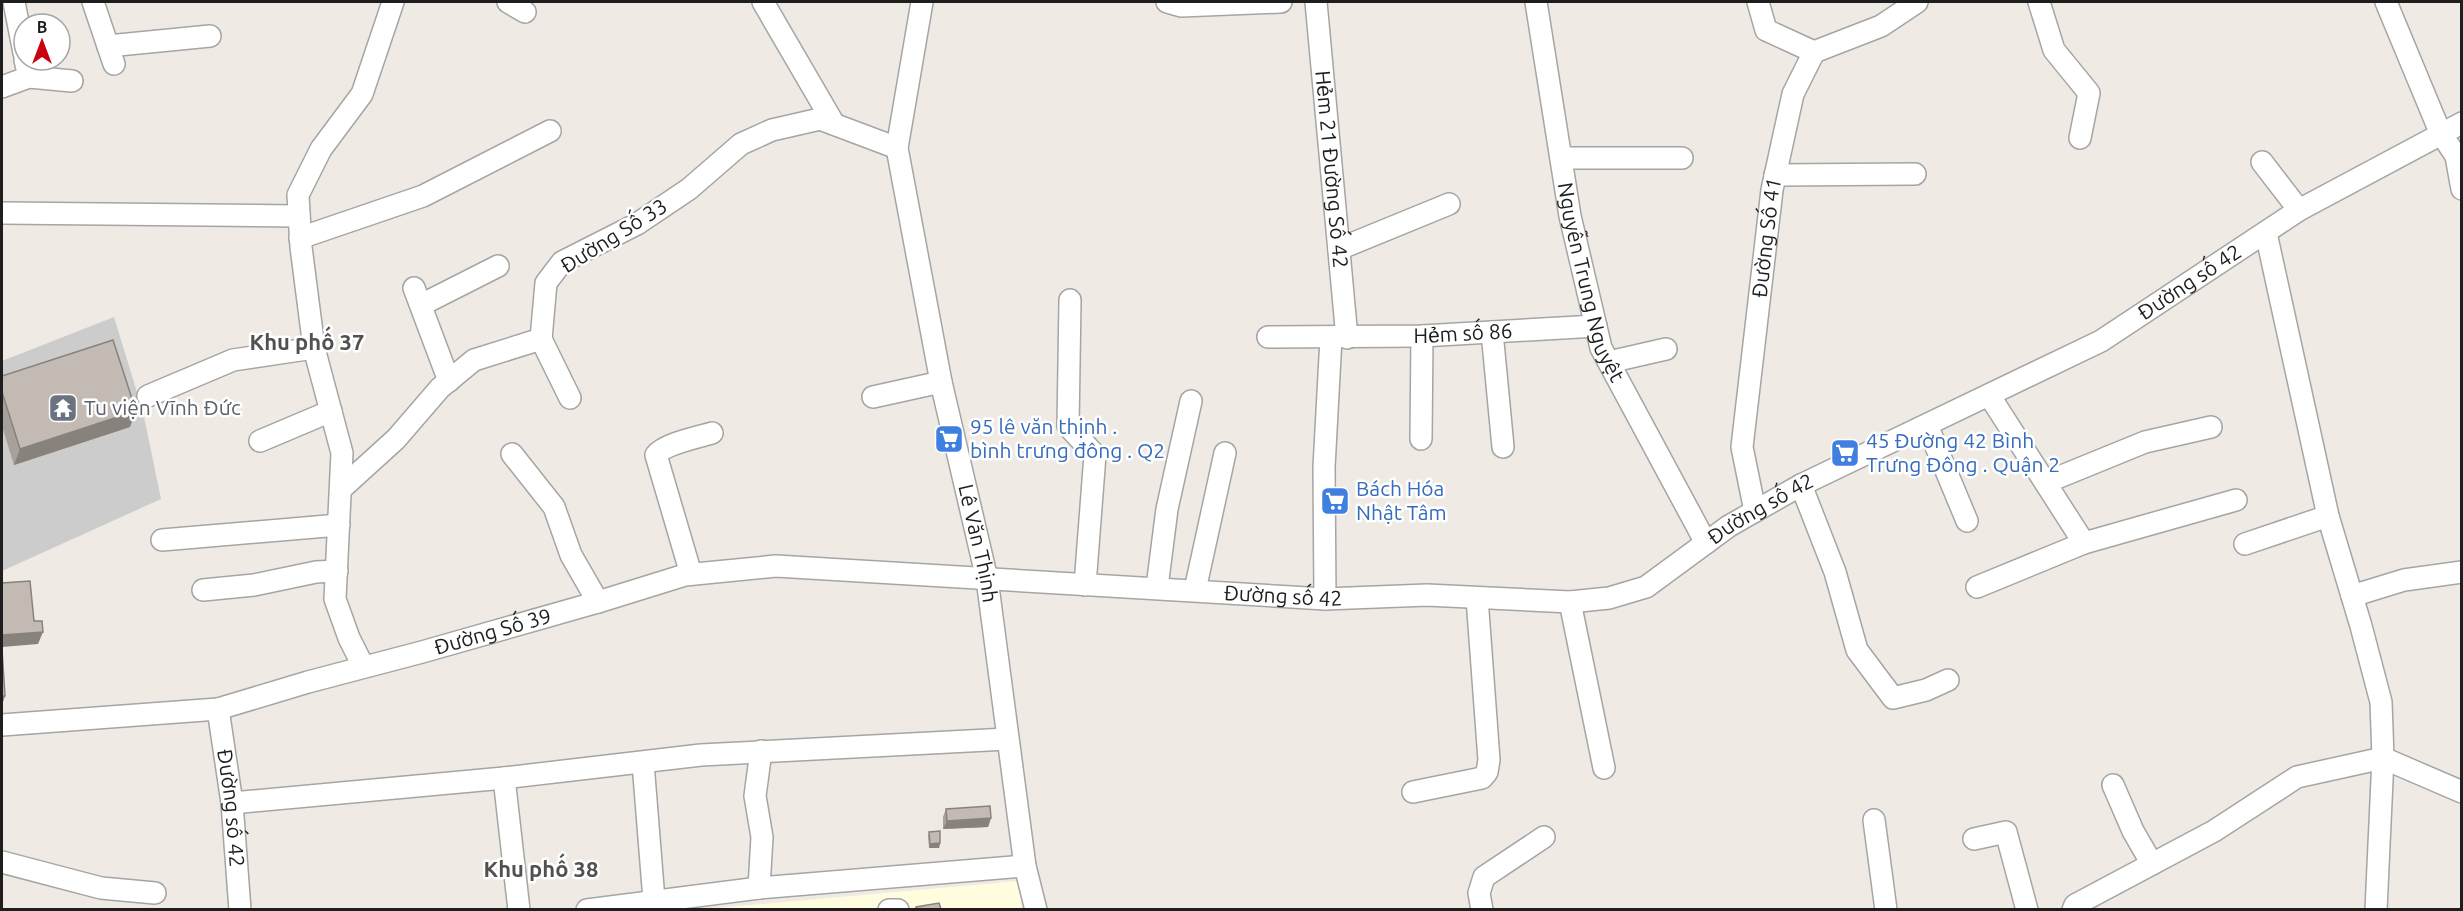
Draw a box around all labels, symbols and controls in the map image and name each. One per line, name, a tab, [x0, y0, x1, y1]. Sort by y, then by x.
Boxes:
north arrow	[12, 12, 72, 72]
text: B	[37, 18, 47, 36]
street label: Hẻm 21 Đường Số 42	[1311, 69, 1353, 269]
street label: Đường Số 41	[1747, 175, 1785, 299]
street label: Nguyễn Trung Nguyệt	[1554, 181, 1630, 386]
street label: Đường Số 33	[555, 191, 671, 277]
street label: Đường số 42	[2133, 239, 2245, 324]
street label: Hẻm số 86	[1413, 317, 1513, 347]
district label: Khu phố 37	[250, 326, 364, 354]
temple icon: Tu viện Vĩnh Đức	[47, 392, 79, 424]
place label: Tu viện Vĩnh Đức	[84, 395, 241, 419]
place label: 95 lê văn thịnh . bình trưng đông . Q2	[970, 414, 1165, 462]
supermarket icon: 95 lê văn thịnh . bình trưng đông . Q2	[933, 423, 965, 455]
place label: 45 Đường 42 Bình Trưng Đông . Quận 2	[1866, 428, 2060, 476]
supermarket icon: 45 Đường 42 Bình Trưng Đông . Quận 2	[1829, 437, 1861, 469]
street label: Đường số 42	[1702, 468, 1817, 549]
place label: Bách Hóa Nhật Tâm	[1356, 476, 1447, 524]
street label: Lê Văn Thịnh	[954, 482, 1003, 604]
supermarket icon: Bách Hóa Nhật Tâm	[1319, 485, 1351, 517]
street label: Đường số 42	[1223, 580, 1343, 610]
street label: Đường Số 39	[431, 603, 554, 659]
street label: Đường số 42	[213, 747, 250, 868]
district label: Khu phố 38	[484, 853, 598, 881]

